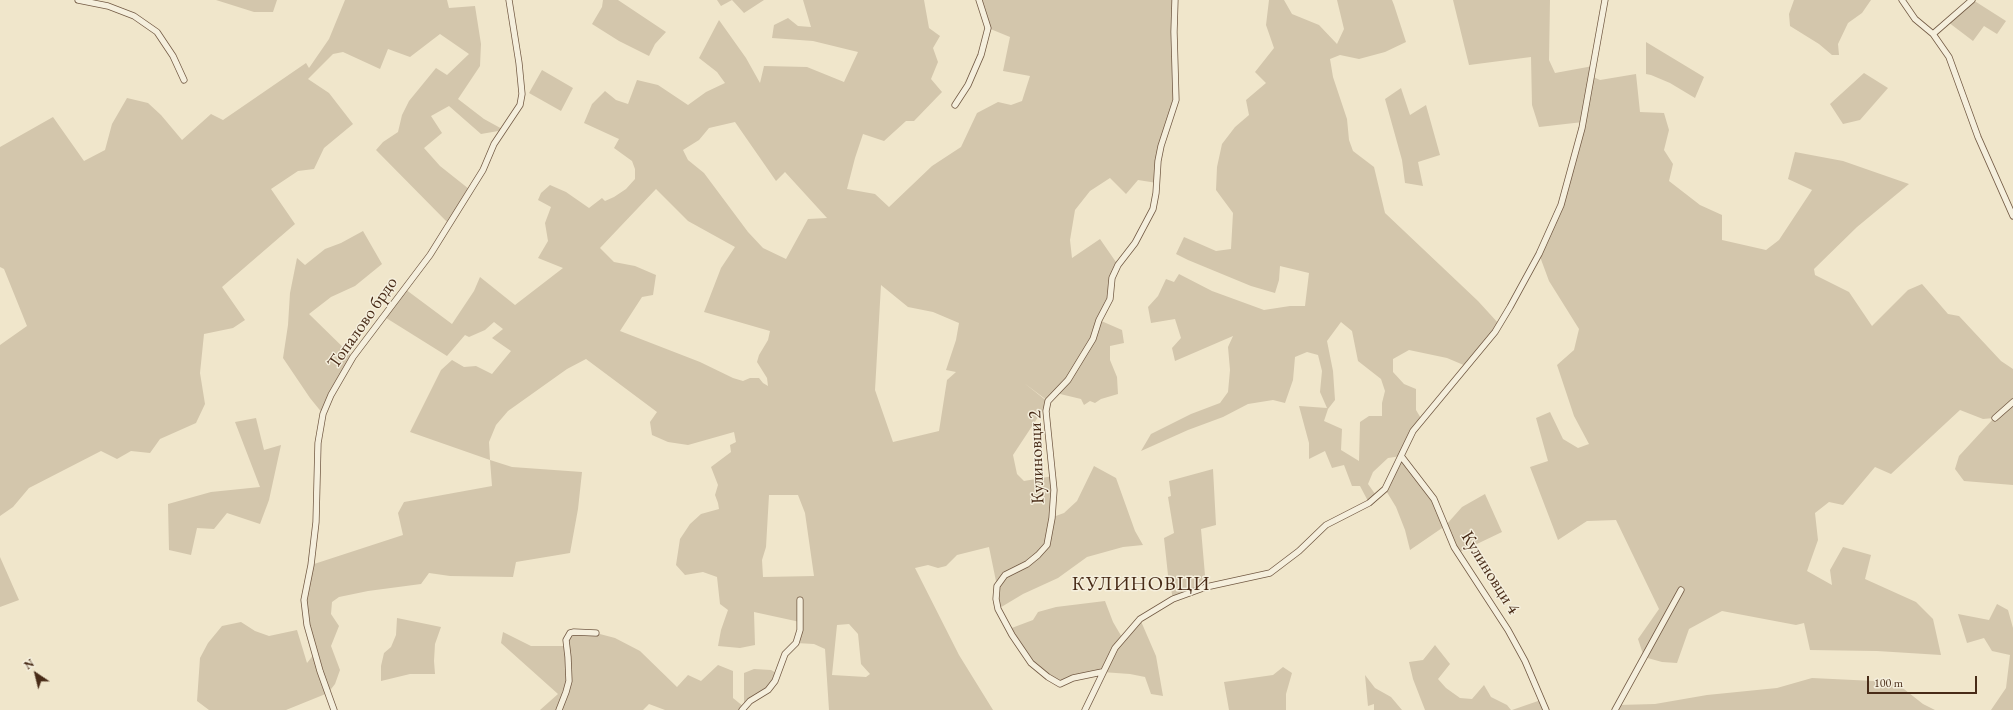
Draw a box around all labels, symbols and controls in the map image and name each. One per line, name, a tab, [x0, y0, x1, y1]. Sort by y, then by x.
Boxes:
street label: Топалово брдо	[323, 273, 403, 373]
street label: Кулиновци 2	[1025, 410, 1049, 504]
street label: Кулиновци 4	[1456, 528, 1524, 618]
district label: КУЛИНОВЦИ	[1072, 573, 1210, 597]
north arrow	[16, 654, 56, 694]
text: N	[21, 656, 37, 672]
scale bar	[1869, 668, 1979, 694]
text: 100 m	[1874, 675, 1903, 691]

